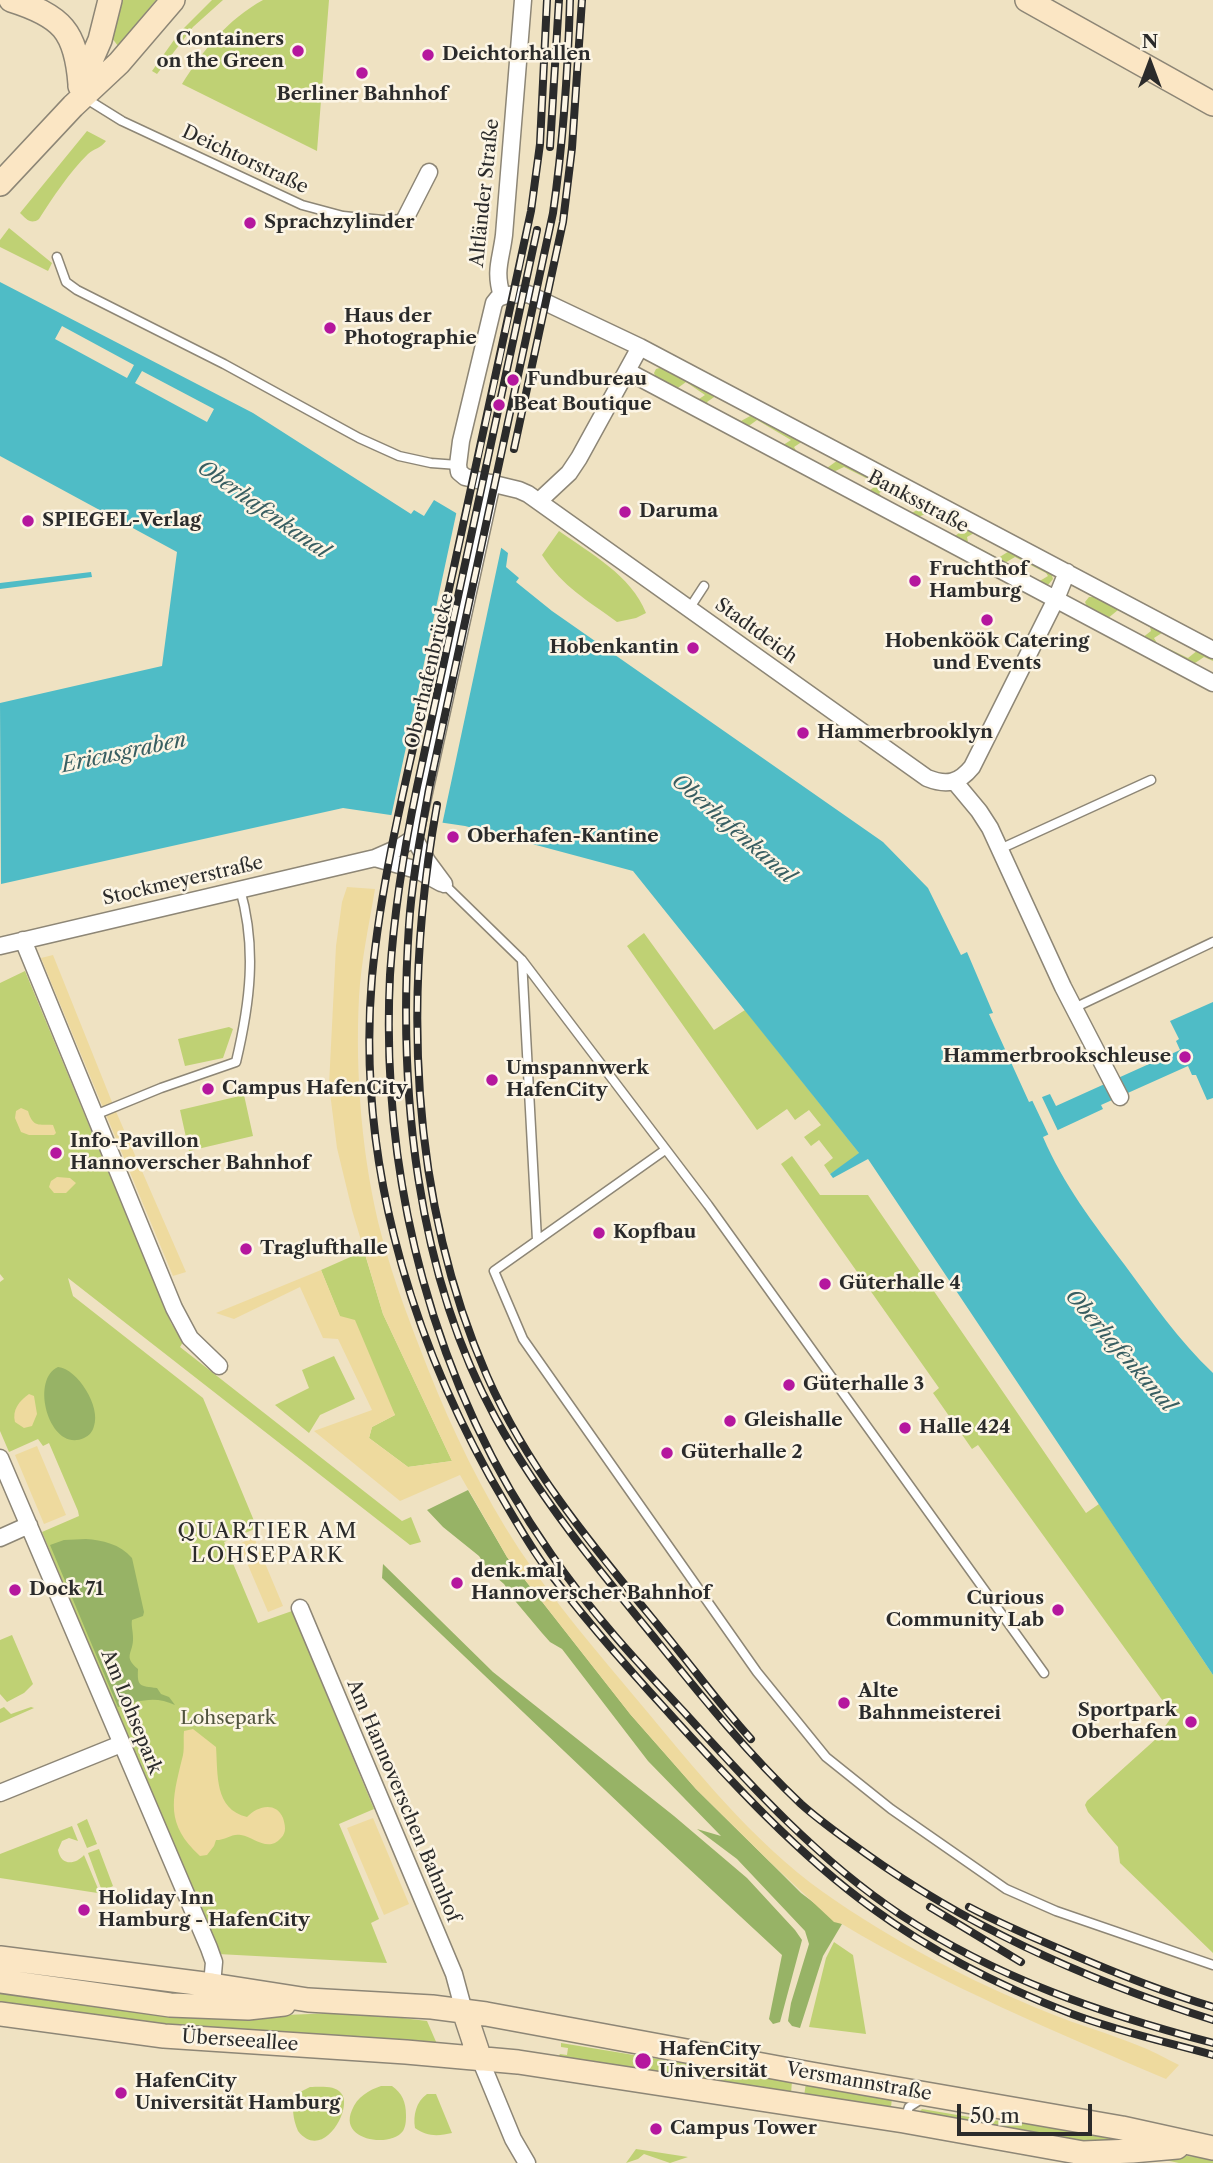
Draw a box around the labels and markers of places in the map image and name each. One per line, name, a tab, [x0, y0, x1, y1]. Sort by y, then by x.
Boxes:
place label: Containers on the Green	[156, 29, 284, 73]
marker: Containers on the Green	[290, 43, 306, 59]
place label: Deichtorhallen	[442, 44, 591, 66]
marker: Deichtorhallen	[420, 47, 436, 63]
marker: Berliner Bahnhof	[354, 65, 370, 81]
place label: Berliner Bahnhof	[277, 84, 447, 106]
place label: Sprachzylinder	[264, 212, 415, 234]
marker: Sprachzylinder	[242, 215, 258, 231]
place label: Haus der Photographie	[344, 306, 477, 350]
marker: Haus der Photographie	[322, 320, 338, 336]
place label: Fundbureau	[527, 369, 647, 391]
marker: Fundbureau	[505, 372, 521, 388]
place label: Beat Boutique	[513, 394, 651, 416]
marker: Beat Boutique	[491, 397, 507, 413]
place label: Daruma	[639, 501, 718, 523]
marker: Daruma	[617, 504, 633, 520]
place label: SPIEGEL-Verlag	[42, 510, 201, 532]
marker: SPIEGEL-Verlag	[20, 513, 36, 529]
place label: Fruchthof Hamburg	[929, 559, 1028, 603]
marker: Fruchthof Hamburg	[907, 573, 923, 589]
marker: Hobenköök Catering und Events	[979, 612, 995, 628]
place label: Hobenköök Catering und Events	[885, 631, 1089, 675]
place label: Hobenkantin	[550, 637, 679, 659]
marker: Hobenkantin	[685, 640, 701, 656]
place label: Hammerbrooklyn	[817, 722, 993, 744]
marker: Hammerbrooklyn	[795, 725, 811, 741]
place label: Oberhafen-Kantine	[467, 826, 659, 848]
marker: Oberhafen-Kantine	[445, 829, 461, 845]
place label: Hammerbrookschleuse	[943, 1046, 1171, 1068]
marker: Hammerbrookschleuse	[1177, 1049, 1193, 1065]
place label: Umspannwerk HafenCity	[506, 1058, 649, 1102]
marker: Umspannwerk HafenCity	[484, 1072, 500, 1088]
place label: Campus HafenCity	[222, 1078, 408, 1100]
marker: Campus HafenCity	[200, 1081, 216, 1097]
place label: Info-Pavillon Hannoverscher Bahnhof	[70, 1131, 310, 1175]
marker: Info-Pavillon Hannoverscher Bahnhof	[48, 1145, 64, 1161]
place label: Kopfbau	[613, 1222, 696, 1244]
marker: Kopfbau	[591, 1225, 607, 1241]
place label: Traglufthalle	[260, 1238, 388, 1260]
marker: Traglufthalle	[238, 1241, 254, 1257]
place label: Güterhalle 4	[839, 1273, 961, 1295]
marker: Güterhalle 4	[817, 1276, 833, 1292]
place label: Güterhalle 3	[803, 1374, 924, 1396]
marker: Güterhalle 3	[781, 1377, 797, 1393]
place label: Gleishalle	[744, 1410, 842, 1432]
marker: Gleishalle	[722, 1413, 738, 1429]
place label: Halle 424	[919, 1417, 1010, 1439]
marker: Halle 424	[897, 1420, 913, 1436]
place label: Güterhalle 2	[681, 1442, 803, 1464]
marker: Güterhalle 2	[659, 1445, 675, 1461]
place label: denk.mal Hannoverscher Bahnhof	[471, 1561, 711, 1605]
marker: denk.mal Hannoverscher Bahnhof	[449, 1575, 465, 1591]
place label: Dock 71	[29, 1579, 104, 1601]
marker: Dock 71	[7, 1582, 23, 1598]
place label: Curious Community Lab	[886, 1588, 1044, 1632]
marker: Curious Community Lab	[1050, 1602, 1066, 1618]
place label: Alte Bahnmeisterei	[858, 1681, 1001, 1725]
marker: Alte Bahnmeisterei	[836, 1695, 852, 1711]
place label: Sportpark Oberhafen	[1072, 1700, 1177, 1744]
marker: Sportpark Oberhafen	[1183, 1714, 1199, 1730]
place label: Holiday Inn Hamburg - HafenCity	[98, 1888, 310, 1932]
marker: Holiday Inn Hamburg - HafenCity	[76, 1902, 92, 1918]
place label: HafenCity Universität	[659, 2039, 767, 2083]
marker: HafenCity Universität	[633, 2051, 653, 2071]
place label: HafenCity Universität Hamburg	[135, 2071, 340, 2115]
marker: HafenCity Universität Hamburg	[113, 2085, 129, 2101]
place label: Campus Tower	[670, 2118, 817, 2140]
marker: Campus Tower	[648, 2121, 664, 2137]

